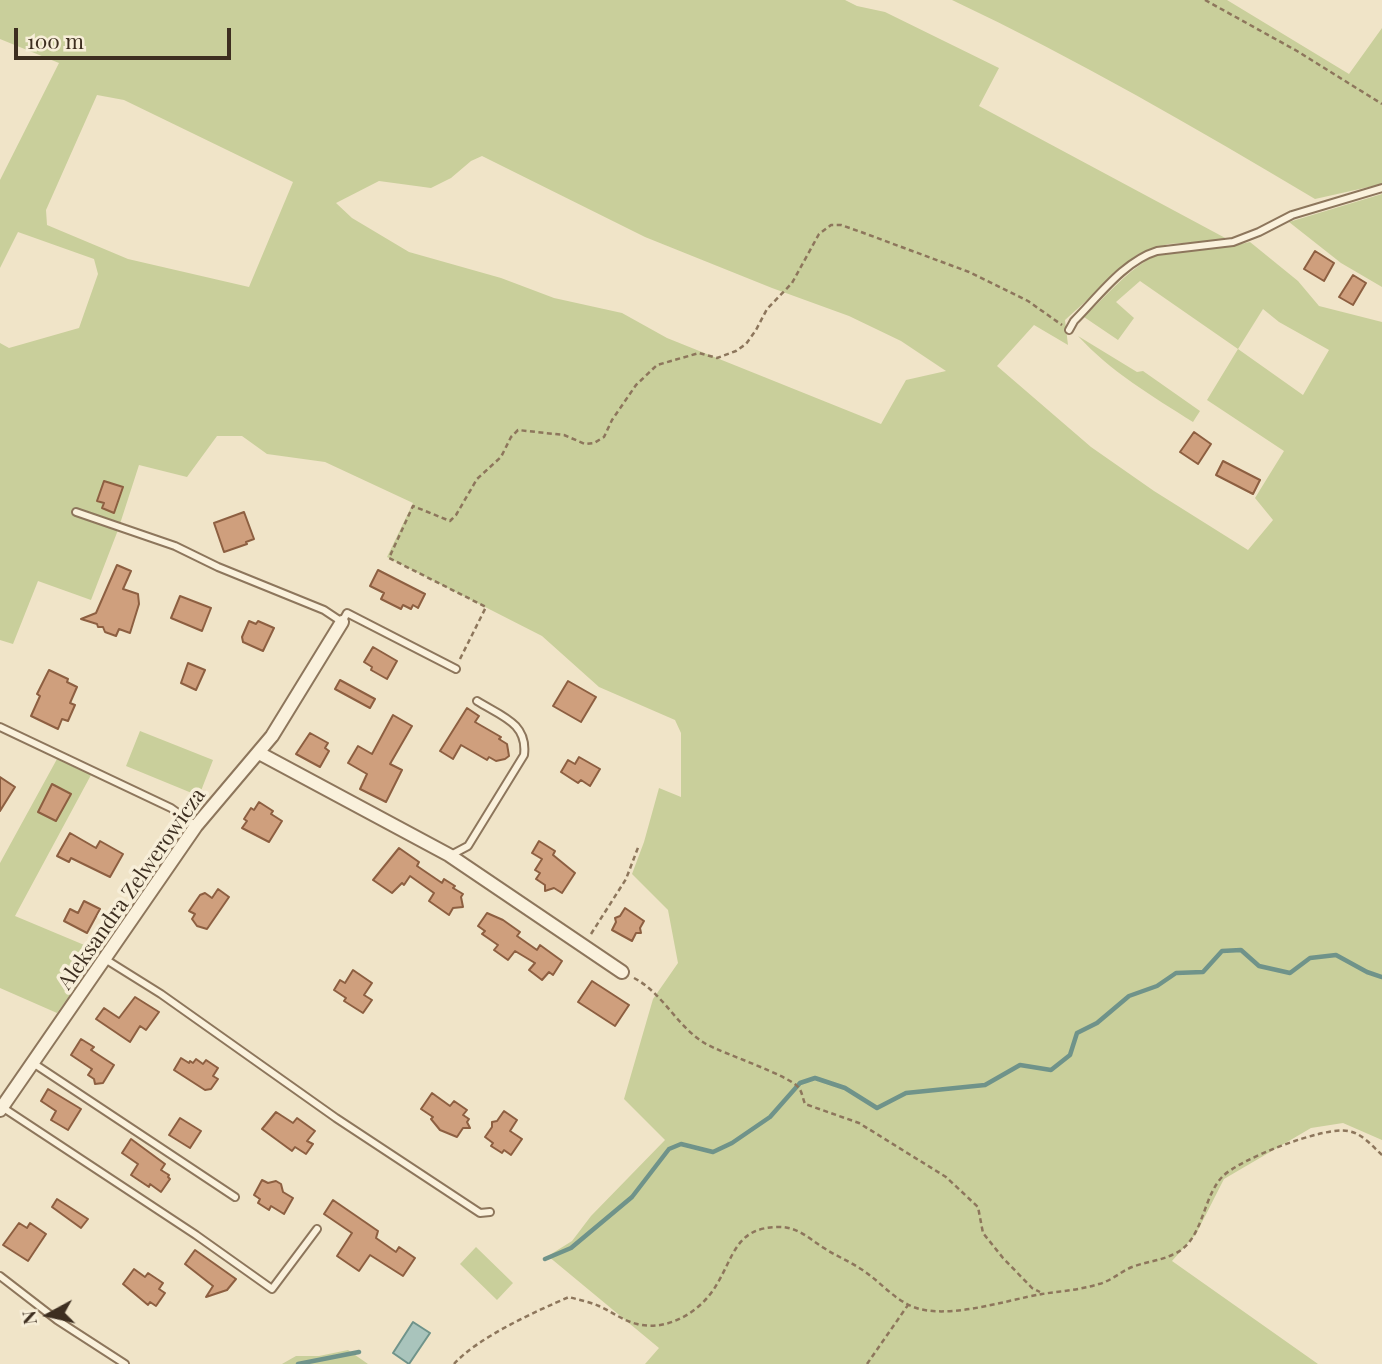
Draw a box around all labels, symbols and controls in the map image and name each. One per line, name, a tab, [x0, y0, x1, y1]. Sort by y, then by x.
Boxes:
scale bar	[18, 14, 234, 58]
text: 100 m	[27, 26, 84, 54]
street label: Aleksandra Zelwerowicza	[53, 784, 211, 994]
north arrow	[14, 1280, 84, 1350]
text: N	[14, 1309, 42, 1327]

